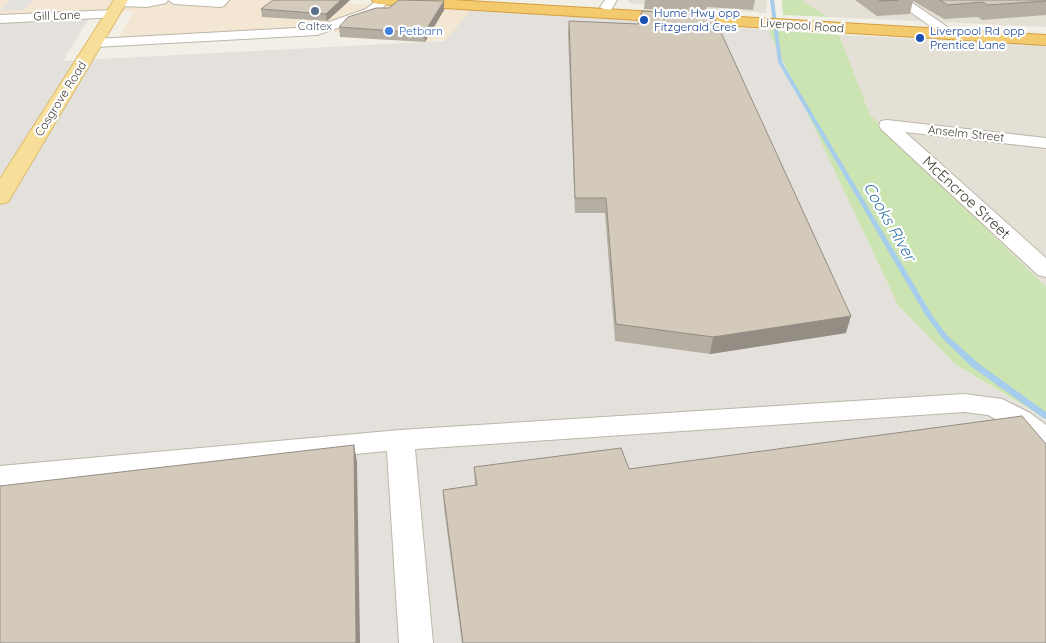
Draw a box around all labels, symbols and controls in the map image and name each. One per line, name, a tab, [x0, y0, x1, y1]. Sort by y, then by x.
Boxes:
marker: Caltex	[309, 5, 321, 17]
place label: Hume Hwy opp Fitzgerald Cres	[654, 6, 740, 34]
street label: Gill Lane	[33, 8, 81, 24]
marker: Hume Hwy opp Fitzgerald Cres	[638, 14, 650, 26]
street label: Liverpool Road	[759, 16, 845, 36]
place label: Caltex	[298, 19, 332, 33]
place label: Petbarn	[399, 24, 443, 38]
place label: Liverpool Rd opp Prentice Lane	[930, 24, 1025, 52]
marker: Petbarn	[383, 25, 395, 37]
marker: Liverpool Rd opp Prentice Lane	[914, 32, 926, 44]
street label: Cosgrove Road	[32, 59, 90, 139]
street label: Anselm Street	[927, 123, 1005, 145]
street label: McEncroe Street	[918, 153, 1014, 243]
water label: Cooks River	[859, 179, 919, 265]

